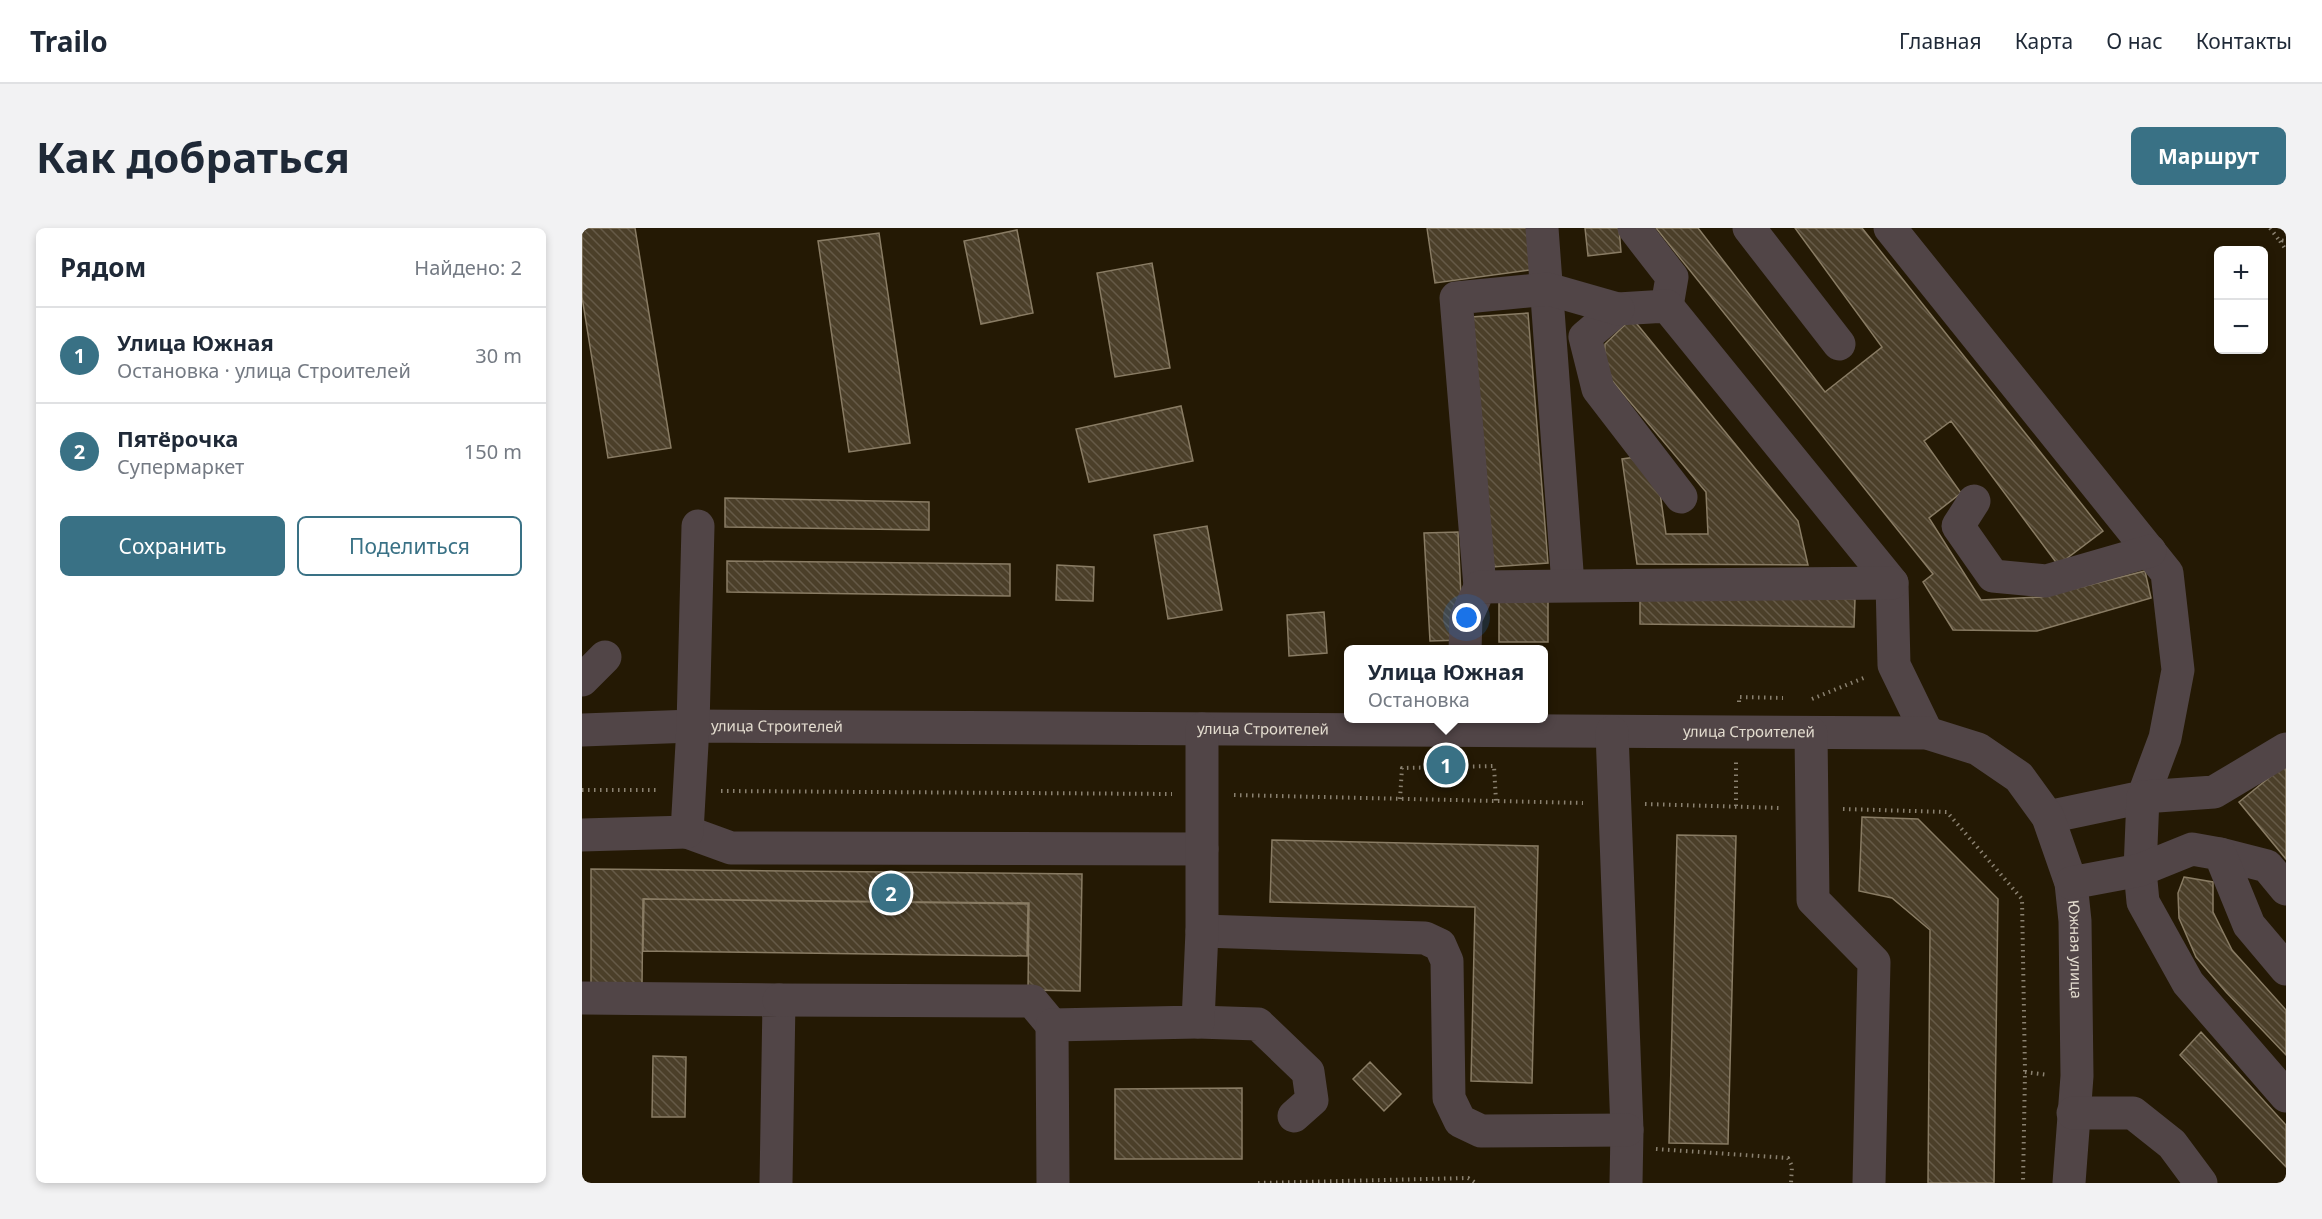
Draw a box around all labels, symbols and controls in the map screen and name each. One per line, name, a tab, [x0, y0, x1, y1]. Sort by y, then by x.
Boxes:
text: Trailo	[30, 22, 108, 60]
text: Главная	[1899, 27, 1982, 55]
text: Карта	[2015, 27, 2073, 55]
text: О нас	[2106, 27, 2163, 55]
text: Контакты	[2196, 27, 2292, 55]
button: Маршрут	[2131, 127, 2286, 185]
text: Как добраться	[36, 128, 350, 185]
map controls	[2214, 246, 2268, 354]
button: +	[2214, 246, 2268, 300]
text: Рядом	[60, 249, 146, 285]
text: Найдено: 2	[414, 254, 522, 281]
button: −	[2214, 300, 2268, 354]
text: Улица Южная	[117, 327, 274, 357]
text: 1	[74, 342, 85, 369]
text: 30 m	[475, 342, 522, 369]
text: Остановка · улица Строителей	[117, 357, 411, 384]
text: Пятёрочка	[117, 423, 238, 453]
text: 2	[74, 438, 85, 465]
text: 150 m	[464, 438, 522, 465]
text: Супермаркет	[117, 453, 244, 480]
button: Сохранить	[60, 516, 285, 576]
button: Поделиться	[297, 516, 522, 576]
your location	[1452, 603, 1481, 632]
popup	[1344, 645, 1548, 723]
text: Улица Южная	[1368, 656, 1524, 686]
text: Остановка	[1368, 686, 1470, 713]
street label: улица Строителей	[711, 715, 843, 736]
street label: улица Строителей	[1197, 718, 1329, 739]
street label: улица Строителей	[1683, 721, 1815, 741]
pin: 1	[1426, 742, 1466, 788]
pin: 2	[872, 870, 910, 916]
street label: Южная улица	[2064, 899, 2087, 999]

